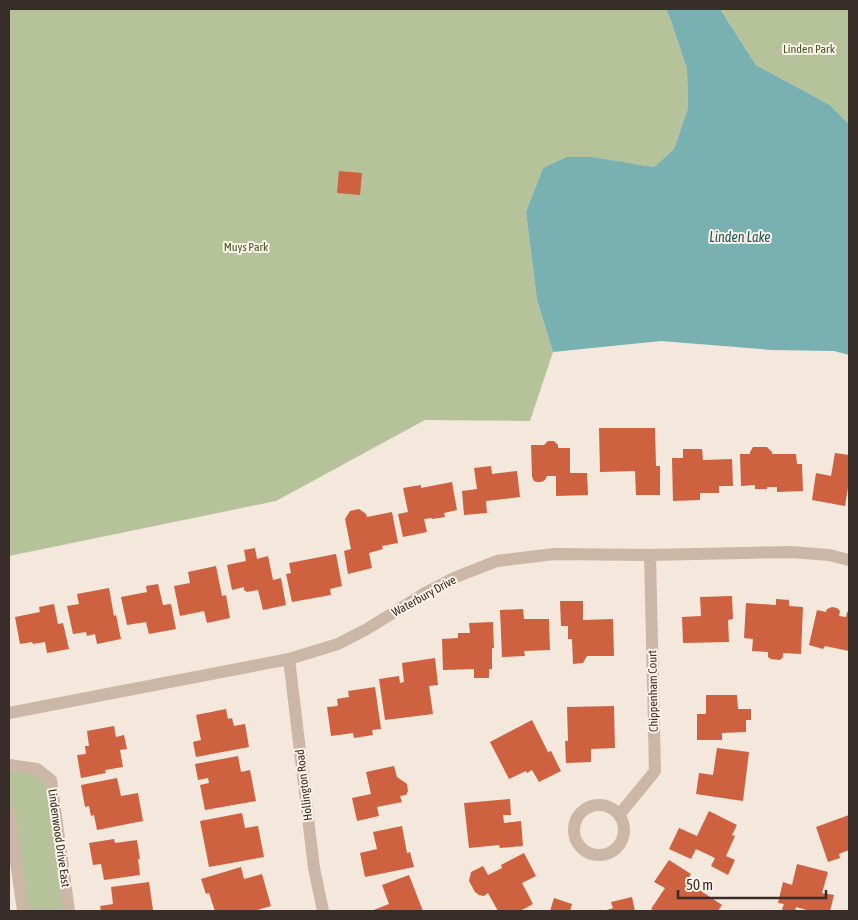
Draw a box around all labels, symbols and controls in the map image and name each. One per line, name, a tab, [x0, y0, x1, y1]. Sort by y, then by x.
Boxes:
park label: Linden Park	[783, 42, 836, 56]
water label: Linden Lake	[709, 229, 771, 245]
park label: Muys Park	[224, 240, 269, 254]
street label: Waterbury Drive	[389, 573, 459, 619]
street label: Chippenham Court	[645, 649, 661, 732]
street label: Hollington Road	[293, 748, 315, 822]
street label: Lindenwood Drive East	[45, 788, 73, 889]
scale bar	[678, 868, 826, 900]
text: 50 m	[686, 876, 713, 893]

